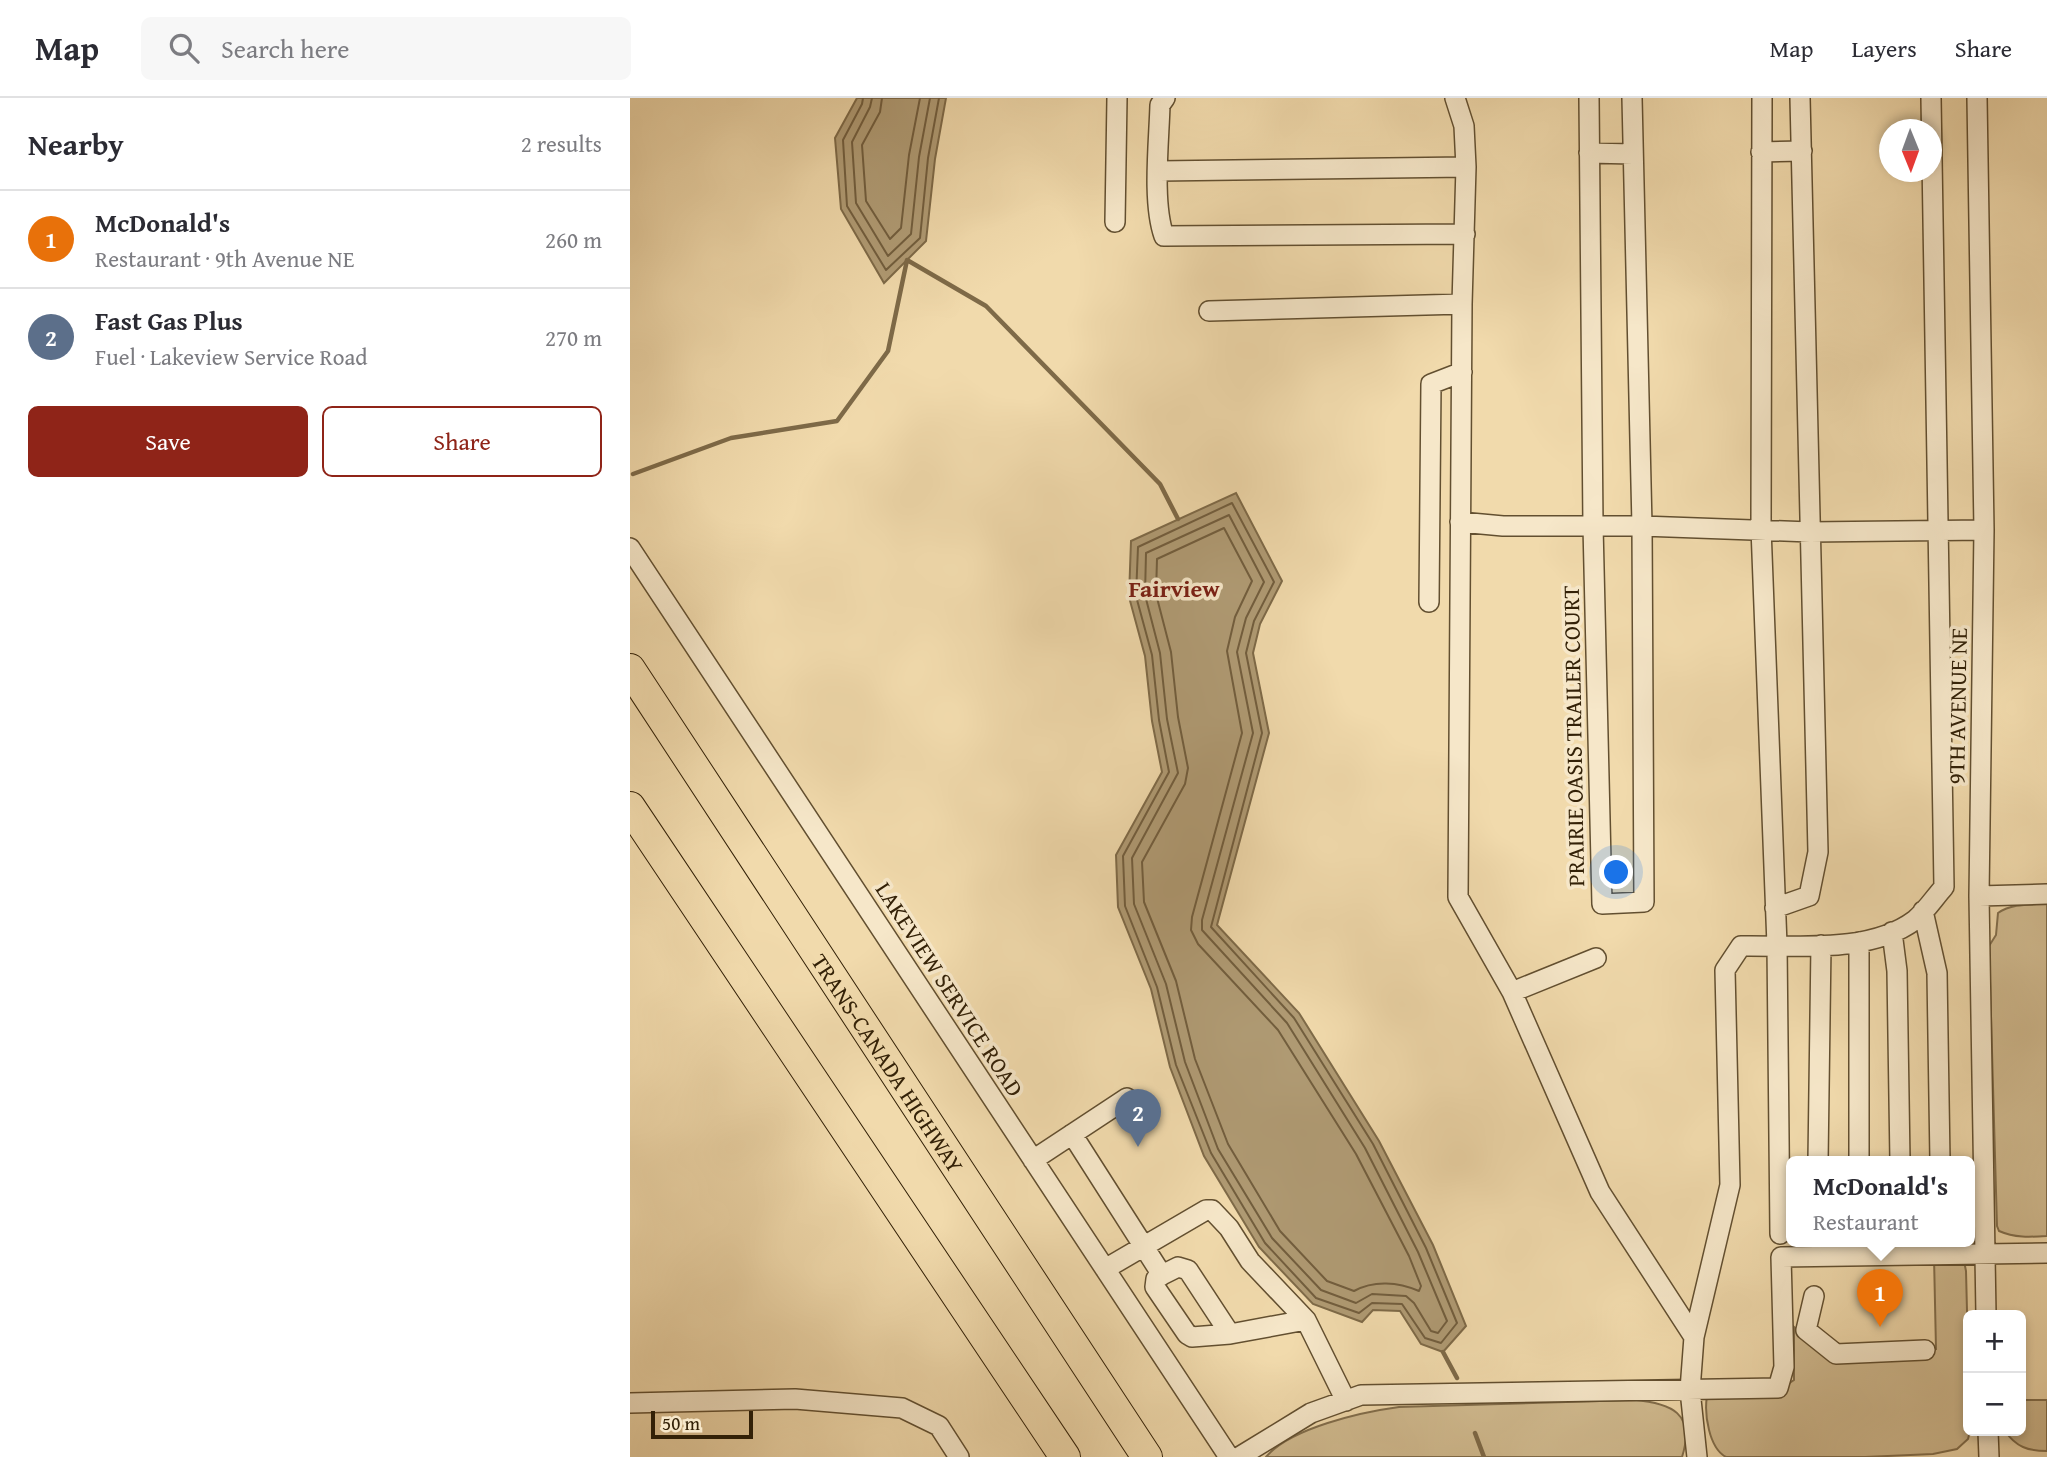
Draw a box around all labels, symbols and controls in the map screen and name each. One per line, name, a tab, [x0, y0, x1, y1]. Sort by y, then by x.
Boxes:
search box	[141, 17, 631, 80]
text: Map	[35, 24, 99, 72]
icon: search	[165, 29, 203, 67]
text: Search here	[221, 29, 349, 68]
text: Map	[1770, 31, 1813, 66]
text: Layers	[1851, 31, 1917, 66]
text: Share	[1955, 31, 2012, 66]
north arrow	[1879, 119, 1942, 182]
text: Nearby	[28, 122, 124, 166]
text: 2 results	[521, 127, 602, 160]
text: McDonald's	[95, 203, 230, 242]
text: 1	[45, 223, 57, 256]
text: 260 m	[545, 223, 602, 256]
text: Restaurant · 9th Avenue NE	[95, 242, 354, 275]
text: Fast Gas Plus	[95, 301, 243, 340]
text: 2	[45, 321, 57, 354]
text: 270 m	[545, 321, 602, 354]
text: Fuel · Lakeview Service Road	[95, 340, 368, 373]
button: Save	[28, 406, 308, 477]
button: Share	[322, 406, 602, 477]
district label: Fairview	[1128, 571, 1220, 606]
street label: PRAIRIE OASIS TRAILER COURT	[1554, 585, 1592, 887]
street label: 9TH AVENUE NE	[1939, 627, 1975, 785]
your location	[1599, 855, 1633, 889]
street label: LAKEVIEW SERVICE ROAD	[868, 875, 1032, 1103]
street label: TRANS-CANADA HIGHWAY	[804, 947, 973, 1179]
pin: 2	[1115, 1089, 1161, 1147]
popup	[1786, 1156, 1975, 1247]
text: McDonald's	[1813, 1166, 1948, 1205]
text: Restaurant	[1813, 1205, 1919, 1238]
pin: 1	[1857, 1269, 1903, 1327]
map controls	[1963, 1310, 2026, 1436]
button: +	[1963, 1310, 2026, 1373]
button: −	[1963, 1373, 2026, 1436]
scale bar	[651, 1408, 752, 1440]
text: 50 m	[662, 1409, 700, 1437]

